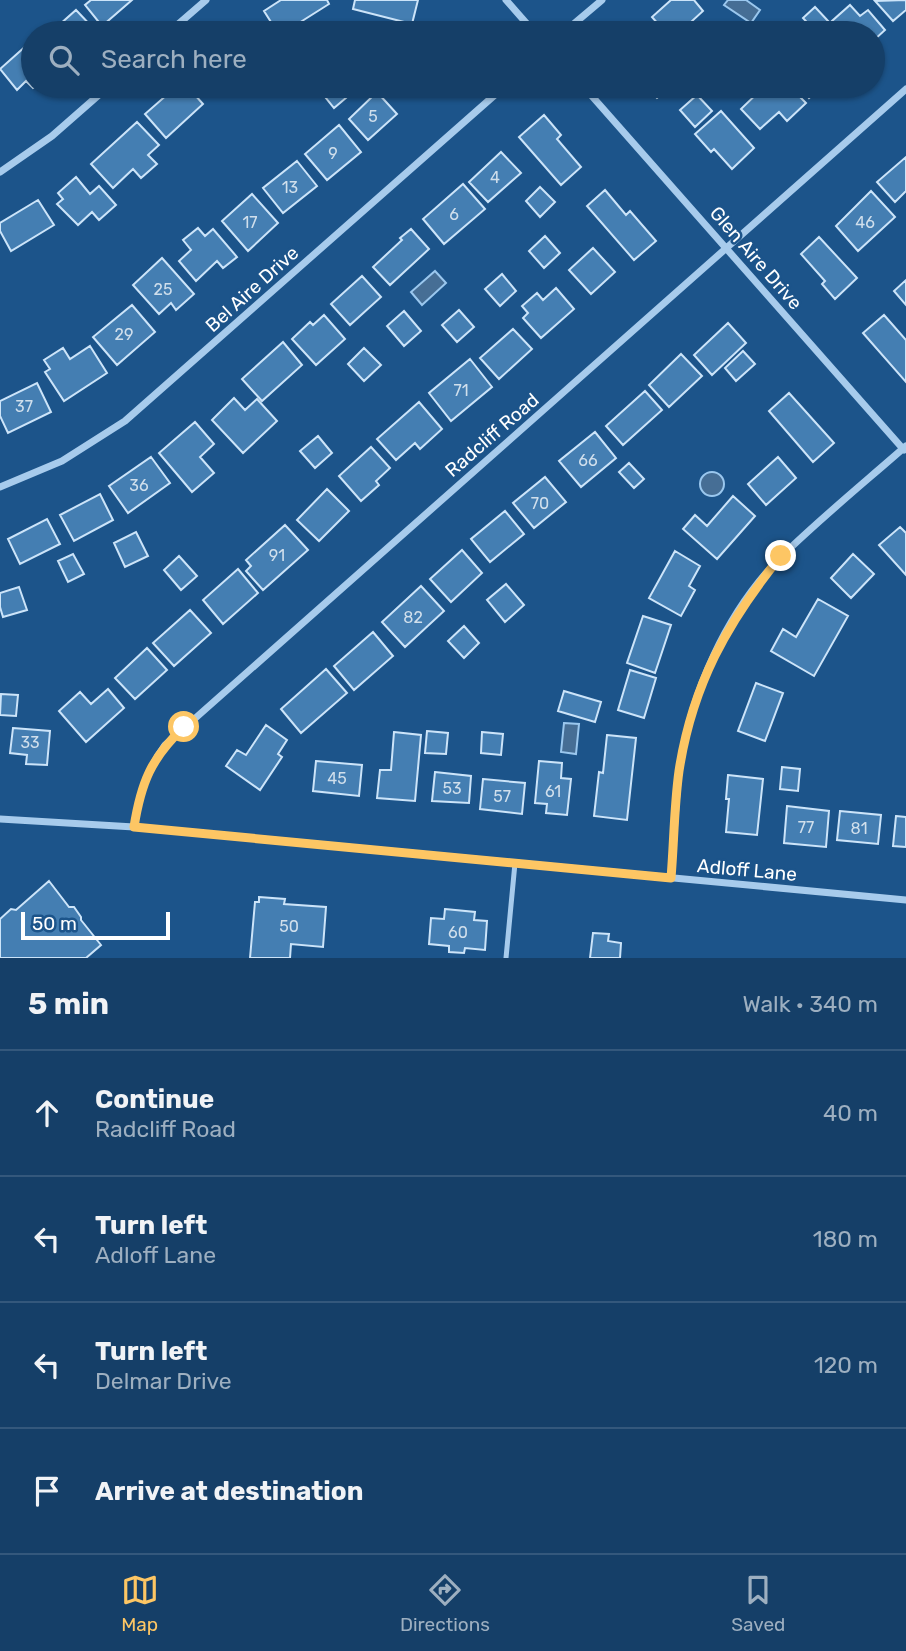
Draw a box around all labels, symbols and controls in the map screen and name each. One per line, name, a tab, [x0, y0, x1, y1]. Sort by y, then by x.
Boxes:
search box	[21, 21, 885, 98]
icon: search	[45, 41, 83, 79]
text: Search here	[101, 44, 247, 75]
house number: 5	[368, 107, 378, 126]
house number: 9	[328, 144, 338, 163]
house number: 4	[490, 168, 500, 187]
house number: 13	[282, 178, 298, 197]
street label: Glen Aire Drive	[705, 202, 807, 314]
house number: 6	[449, 205, 459, 224]
house number: 17	[242, 213, 258, 232]
house number: 46	[855, 213, 875, 232]
street label: Bel Aire Drive	[201, 241, 303, 337]
house number: 25	[154, 280, 172, 299]
house number: 29	[115, 325, 133, 344]
house number: 71	[453, 381, 469, 400]
street label: Radcliff Road	[441, 388, 543, 482]
house number: 37	[15, 397, 33, 416]
house number: 66	[578, 451, 598, 470]
house number: 36	[129, 476, 149, 495]
house number: 70	[531, 494, 549, 513]
route end	[765, 540, 796, 571]
house number: 91	[269, 546, 285, 565]
house number: 82	[403, 608, 423, 627]
route start	[168, 711, 199, 742]
house number: 33	[20, 733, 40, 752]
house number: 45	[327, 769, 347, 788]
house number: 53	[442, 779, 462, 798]
house number: 61	[545, 782, 561, 801]
house number: 57	[493, 787, 511, 806]
house number: 77	[798, 818, 814, 837]
house number: 81	[850, 819, 868, 838]
street label: Adloff Lane	[696, 854, 798, 886]
scale bar	[21, 909, 170, 941]
text: 50 m	[32, 912, 77, 935]
house number: 50	[279, 917, 299, 936]
house number: 60	[448, 923, 468, 942]
text: 5 min	[28, 986, 109, 1022]
text: Walk · 340 m	[743, 990, 878, 1018]
text: Continue	[95, 1084, 214, 1115]
icon: ahead	[28, 1094, 66, 1132]
text: 40 m	[823, 1099, 878, 1127]
text: Radcliff Road	[95, 1115, 236, 1143]
text: Turn left	[95, 1210, 207, 1241]
icon: left	[28, 1220, 66, 1258]
text: 180 m	[813, 1225, 878, 1253]
text: Adloff Lane	[95, 1241, 216, 1269]
text: Turn left	[95, 1336, 207, 1367]
icon: left	[28, 1346, 66, 1384]
text: 120 m	[814, 1351, 878, 1379]
text: Delmar Drive	[95, 1367, 232, 1395]
icon: arrive	[28, 1472, 66, 1510]
text: Arrive at destination	[95, 1476, 363, 1507]
tab: Map	[121, 1571, 159, 1636]
tab: Directions	[400, 1571, 490, 1636]
tab: Saved	[731, 1571, 785, 1636]

